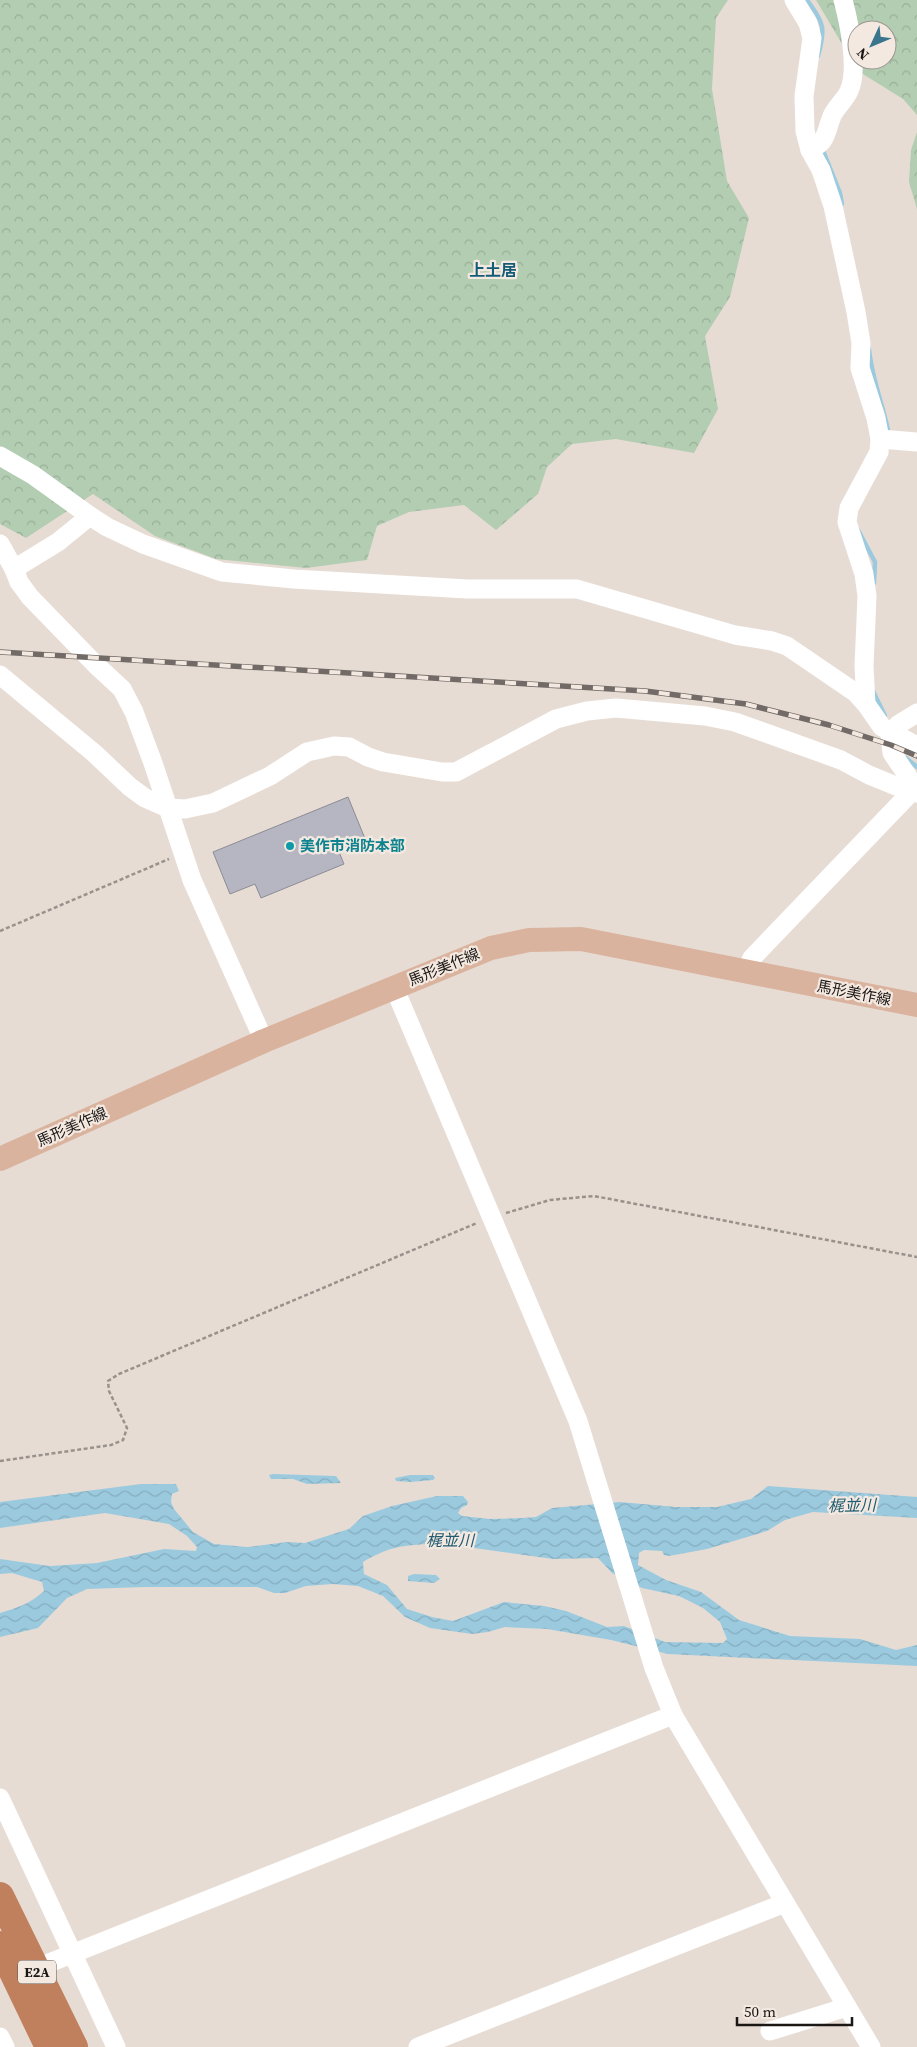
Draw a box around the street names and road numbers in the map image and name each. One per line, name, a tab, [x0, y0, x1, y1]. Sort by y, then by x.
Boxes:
street label: 馬形美作線	[405, 943, 483, 990]
street label: 馬形美作線	[815, 975, 893, 1010]
street label: 馬形美作線	[33, 1102, 110, 1151]
road number: E2A	[18, 1960, 56, 1984]

